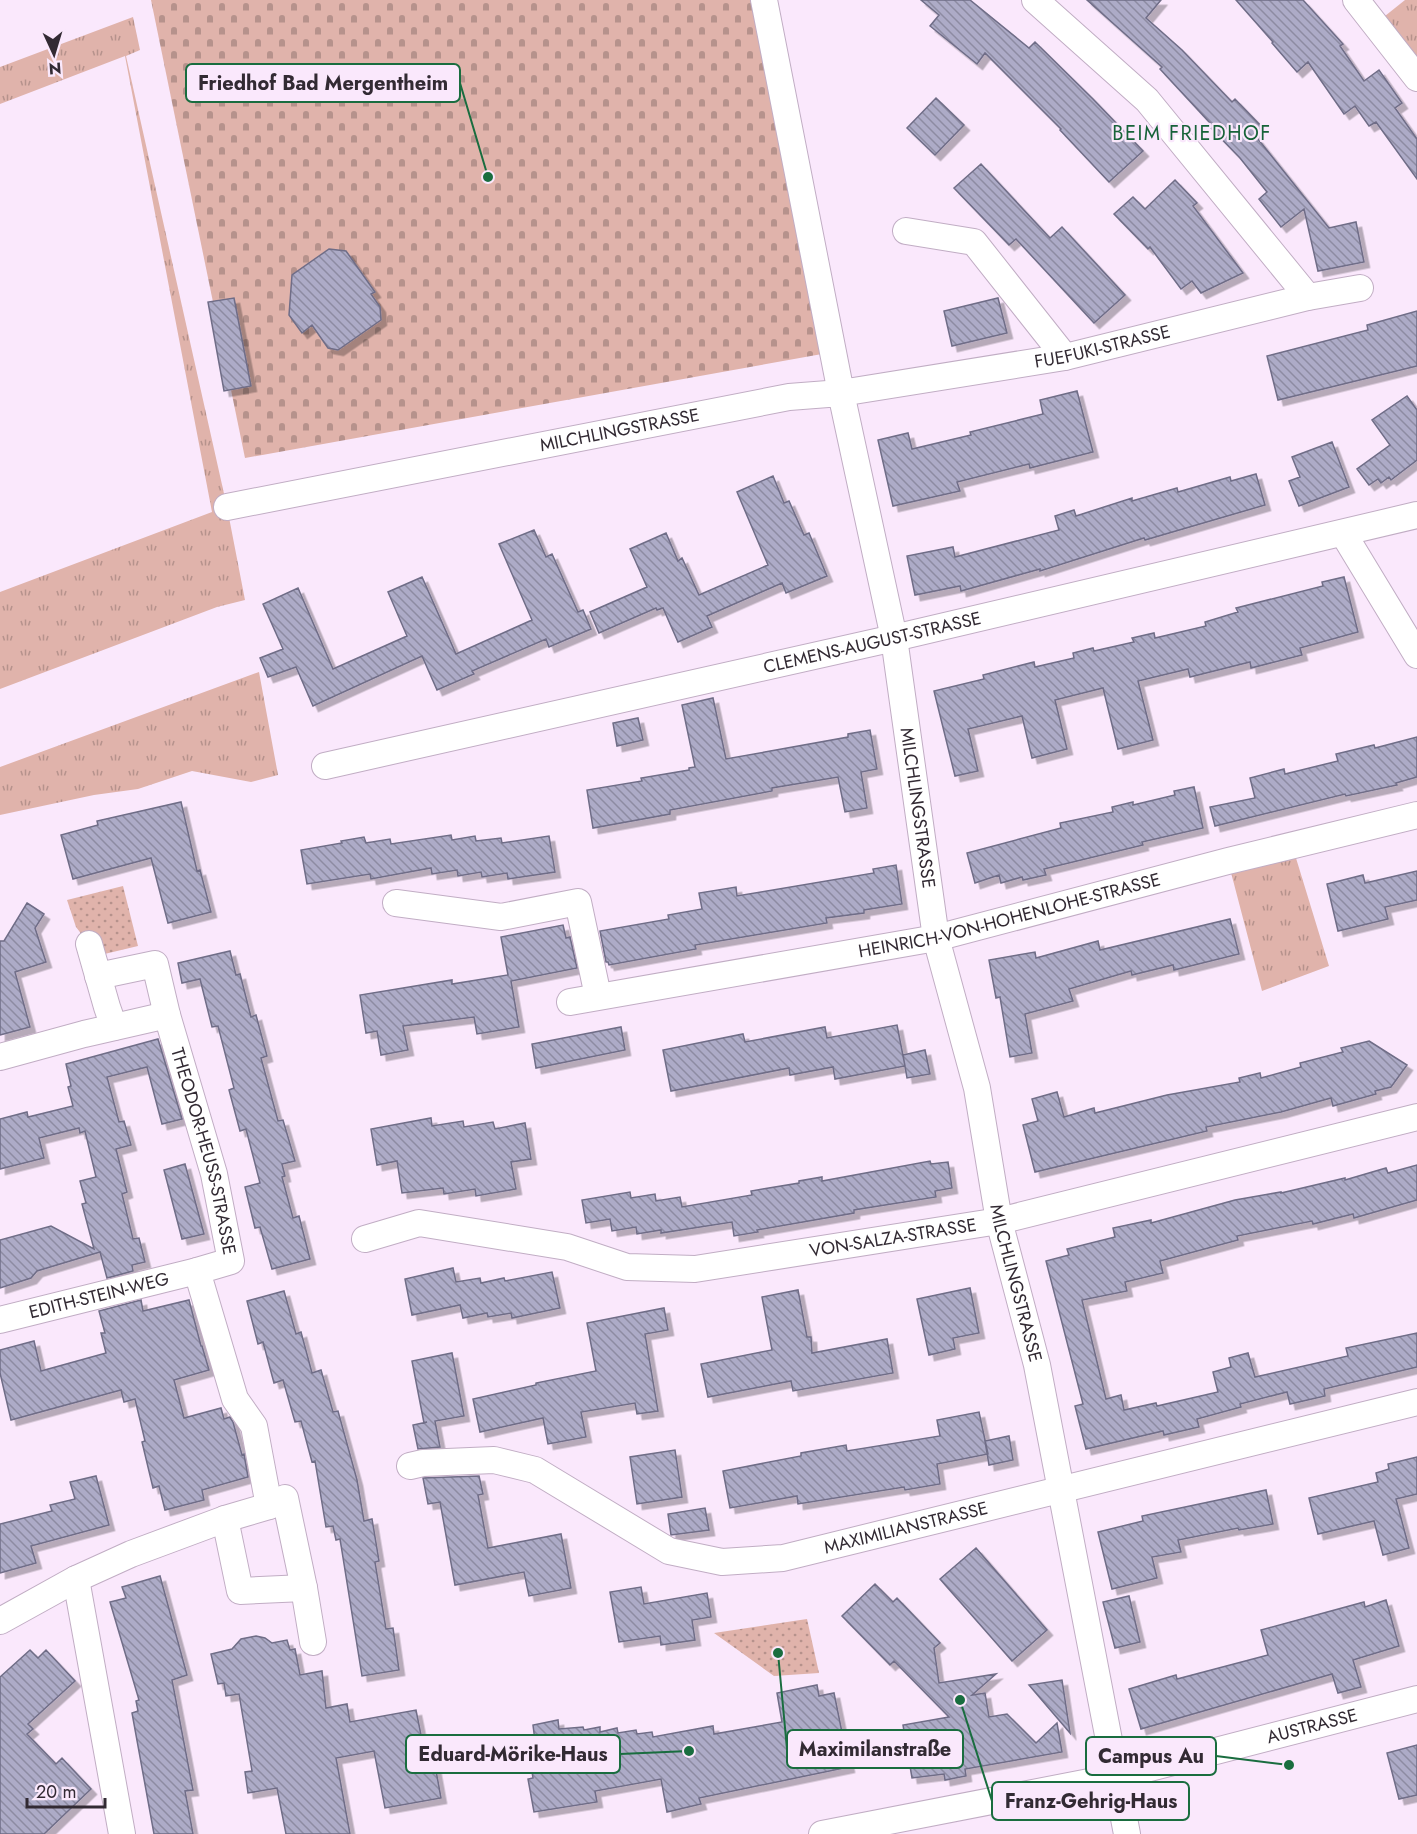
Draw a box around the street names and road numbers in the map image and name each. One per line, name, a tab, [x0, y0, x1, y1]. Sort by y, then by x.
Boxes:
street label: FUEFUKI-STRASSE	[1033, 318, 1173, 375]
street label: MILCHLINGSTRASSE	[538, 402, 702, 458]
street label: CLEMENS-AUGUST-STRASSE	[761, 605, 984, 680]
street label: MILCHLINGSTRASSE	[894, 726, 942, 890]
street label: HEINRICH-VON-HOHENLOHE-STRASSE	[856, 866, 1163, 964]
street label: THEODOR-HEUSS-STRASSE	[164, 1045, 243, 1257]
street label: MILCHLINGSTRASSE	[983, 1202, 1049, 1365]
street label: VON-SALZA-STRASSE	[808, 1212, 978, 1264]
street label: EDITH-STEIN-WEG	[26, 1265, 172, 1325]
street label: MAXIMILIANSTRASSE	[821, 1495, 991, 1560]
street label: AUSTRASSE	[1264, 1702, 1360, 1750]

